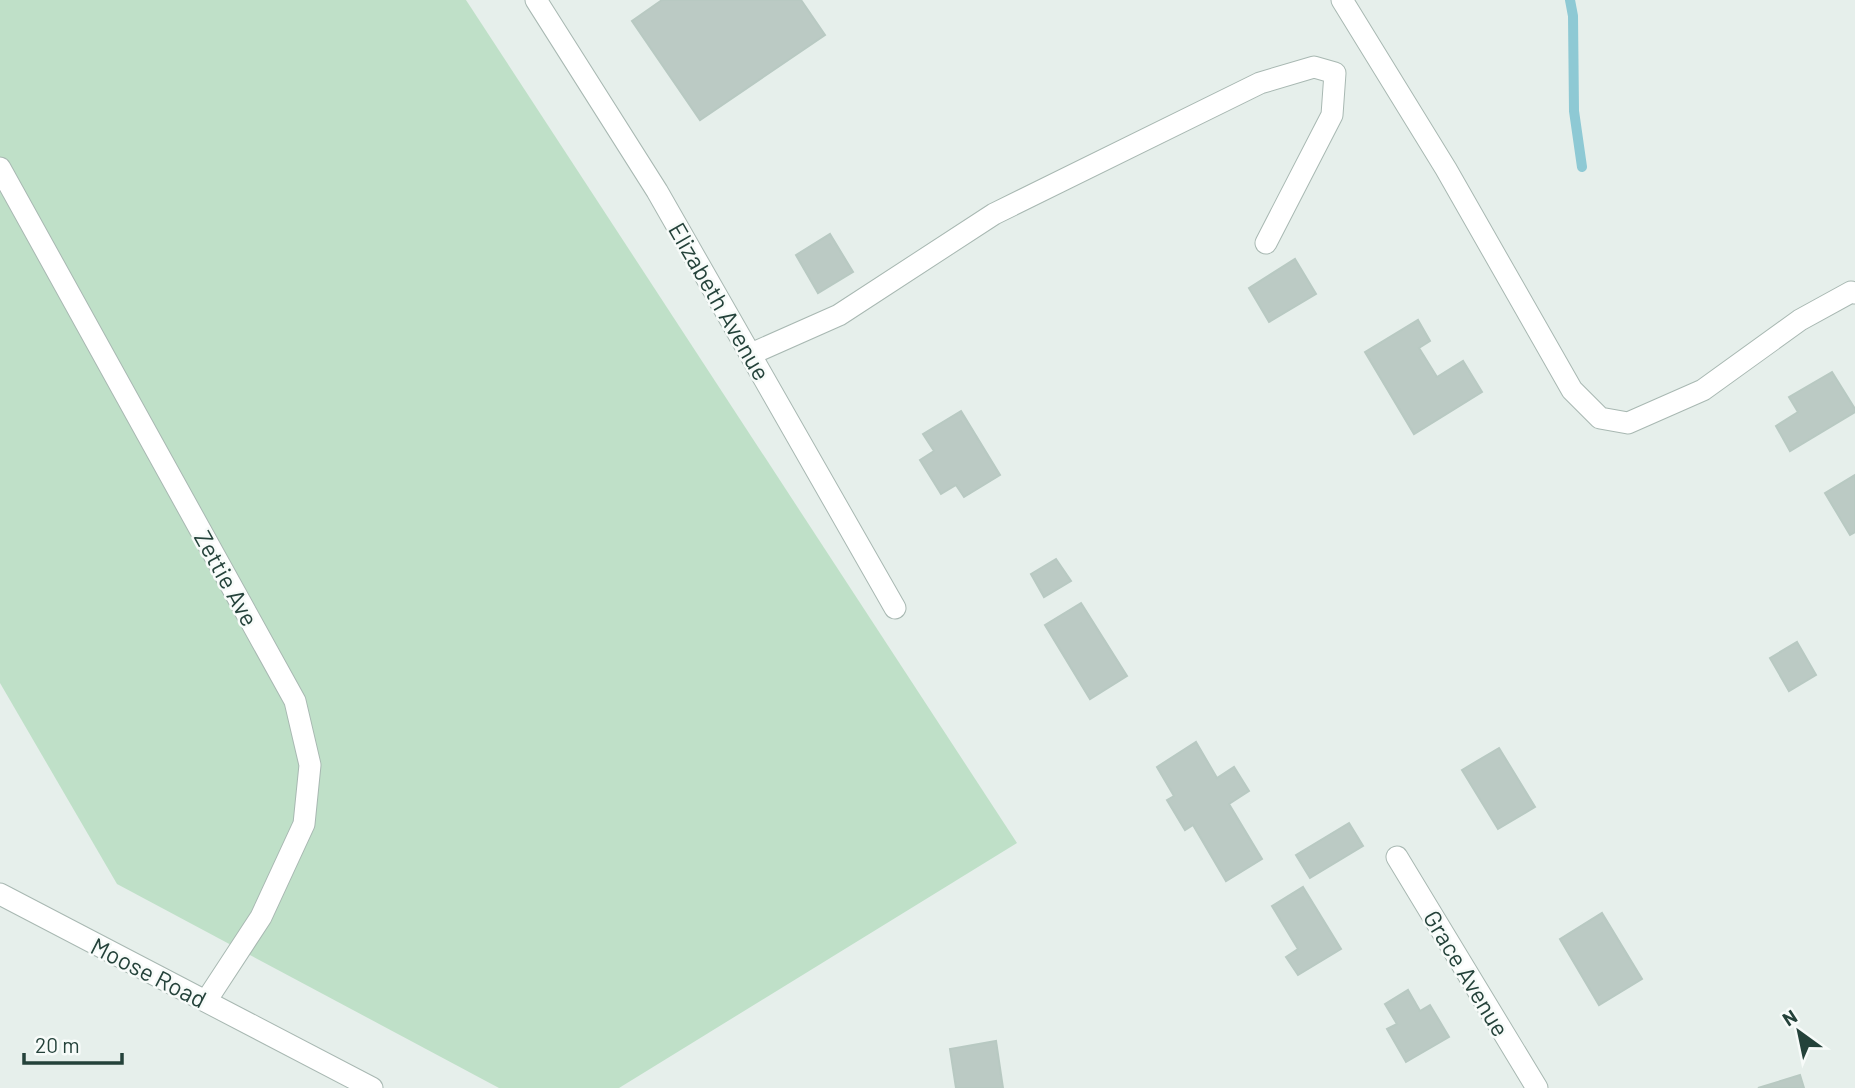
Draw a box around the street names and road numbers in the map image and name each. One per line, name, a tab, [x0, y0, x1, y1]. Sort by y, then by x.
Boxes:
street label: Elizabeth Avenue	[663, 217, 777, 385]
street label: Zettie Ave	[189, 525, 265, 631]
street label: Grace Avenue	[1418, 905, 1516, 1041]
street label: Moose Road	[86, 931, 212, 1013]

